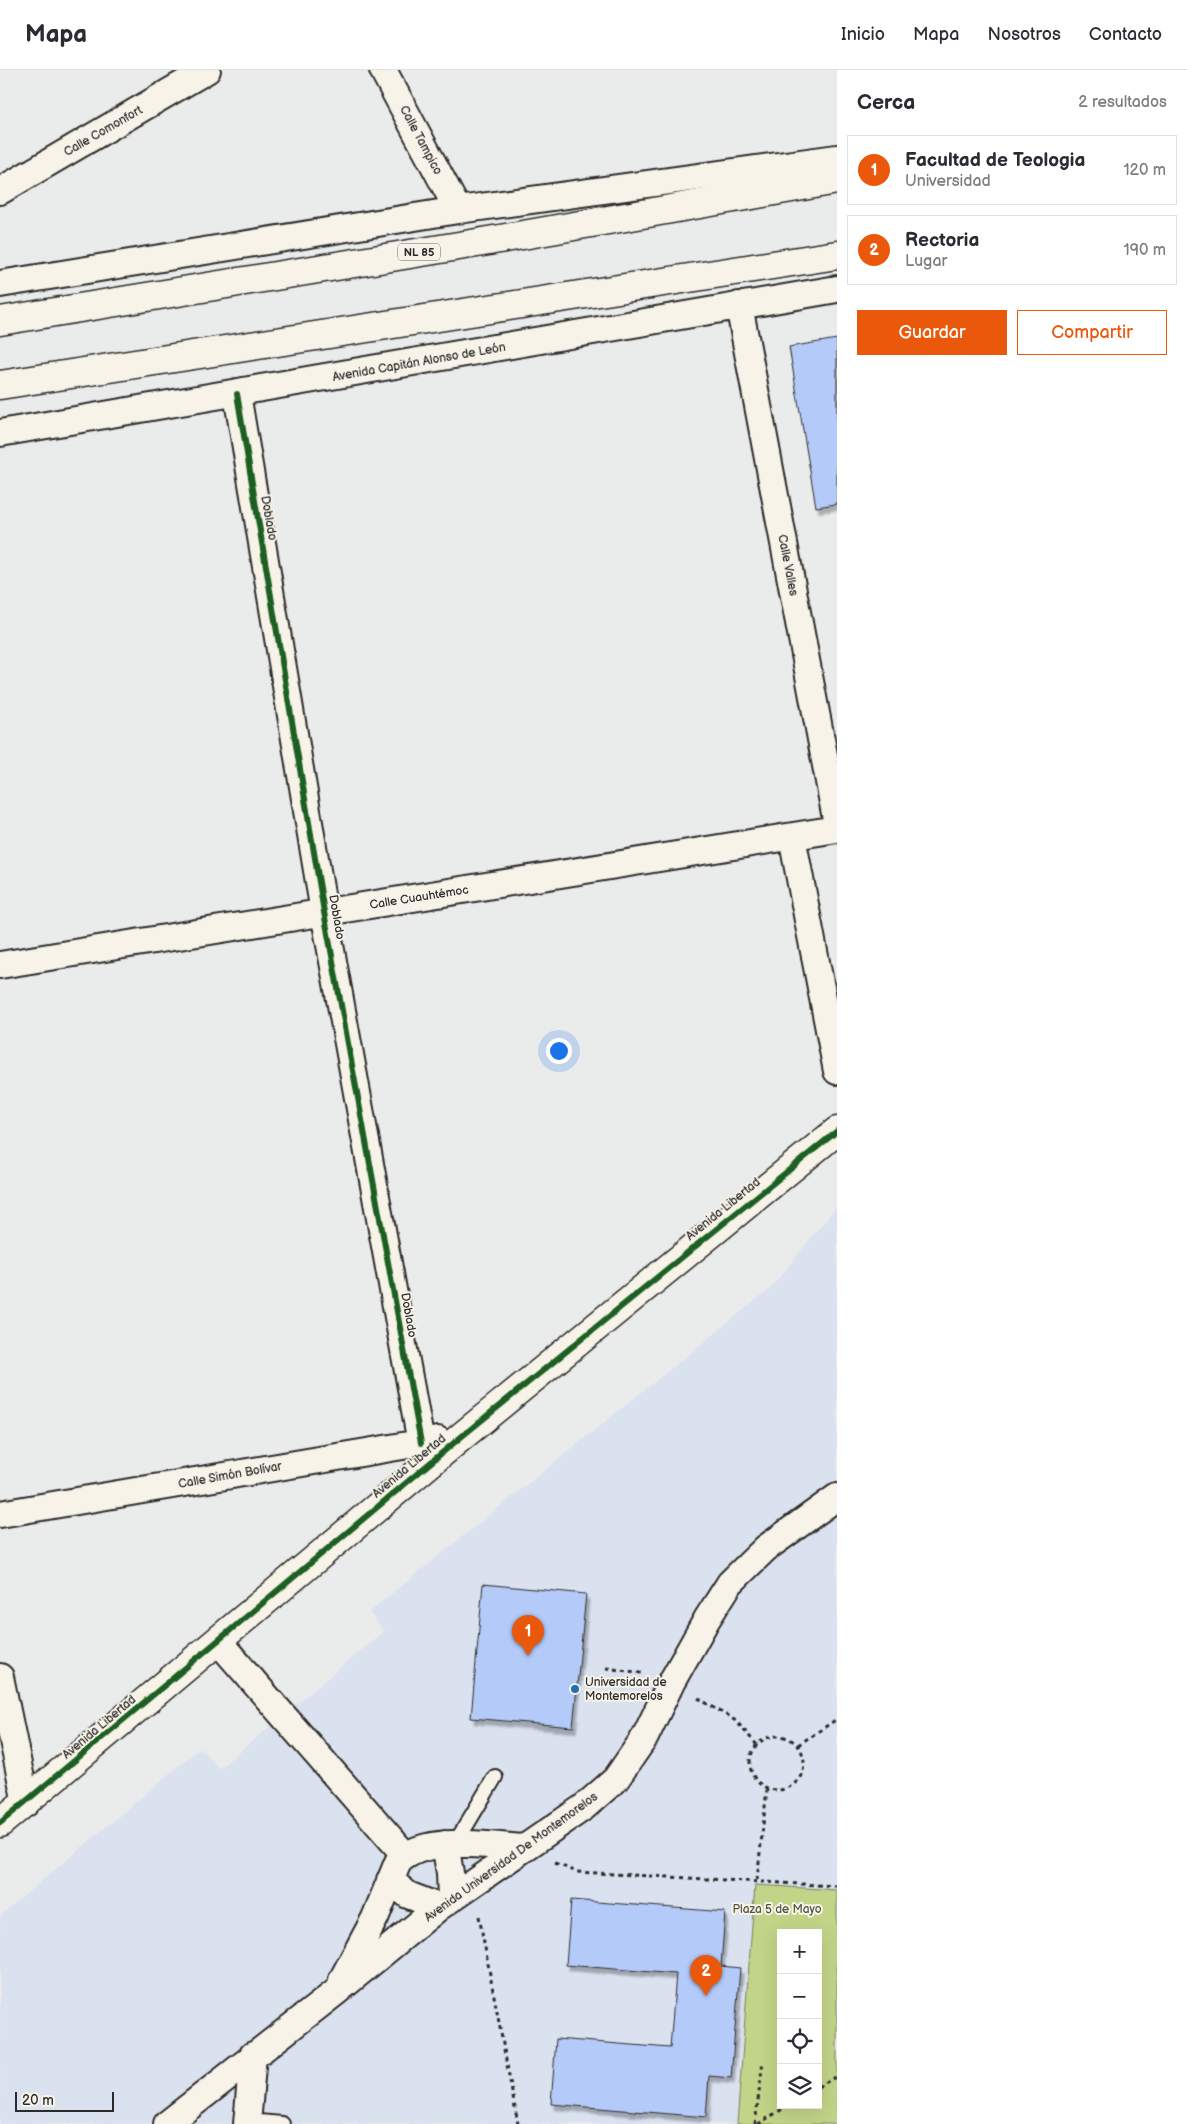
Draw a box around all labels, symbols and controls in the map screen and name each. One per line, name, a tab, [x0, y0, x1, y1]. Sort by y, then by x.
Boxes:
text: Mapa	[25, 20, 87, 49]
text: Inicio	[841, 24, 885, 45]
text: Mapa	[913, 24, 959, 45]
text: Nosotros	[987, 24, 1061, 45]
text: Contacto	[1089, 24, 1162, 45]
text: Cerca	[857, 90, 915, 115]
text: 2 resultados	[1078, 93, 1167, 112]
street label: Calle Comonfort	[61, 103, 145, 160]
street label: Calle Tampico	[396, 103, 445, 178]
text: Facultad de Teologia	[905, 149, 1085, 172]
text: 1	[871, 161, 877, 180]
text: 120 m	[1123, 161, 1166, 180]
text: Universidad	[905, 172, 991, 191]
text: Rectoria	[905, 229, 979, 252]
text: 2	[869, 241, 879, 260]
text: 190 m	[1124, 241, 1166, 260]
road number: NL 85	[398, 243, 440, 260]
text: Lugar	[905, 252, 947, 271]
button: Guardar	[857, 310, 1007, 355]
button: Compartir	[1017, 310, 1167, 355]
street label: Avenida Capitán Alonso de León	[331, 340, 507, 385]
street label: Doblado	[257, 495, 280, 542]
street label: Calle Valles	[774, 533, 801, 597]
street label: Calle Cuauhtémoc	[369, 882, 470, 913]
street label: Doblado	[325, 894, 348, 941]
your location	[546, 1038, 572, 1064]
street label: Avenida Libertad	[683, 1175, 764, 1244]
street label: Doblado	[397, 1292, 420, 1339]
street label: Avenida Libertad	[370, 1431, 449, 1501]
street label: Calle Simón Bolívar	[177, 1459, 284, 1492]
pin: 1	[512, 1615, 544, 1656]
place label: Universidad de Montemorelos	[585, 1675, 667, 1704]
marker: Universidad de Montemorelos	[569, 1683, 581, 1695]
street label: Avenida Libertad	[60, 1692, 139, 1762]
street label: Avenida Universidad De Montemorelos	[422, 1789, 601, 1925]
park label: Plaza 5 de Mayo	[733, 1902, 822, 1917]
map controls	[777, 1929, 822, 2109]
button: +	[777, 1929, 822, 1974]
pin: 2	[690, 1955, 722, 1996]
button: −	[777, 1974, 822, 2019]
button: locate	[777, 2019, 822, 2064]
button: layers	[777, 2064, 822, 2109]
scale bar	[15, 2089, 114, 2112]
text: 20 m	[22, 2092, 54, 2109]

